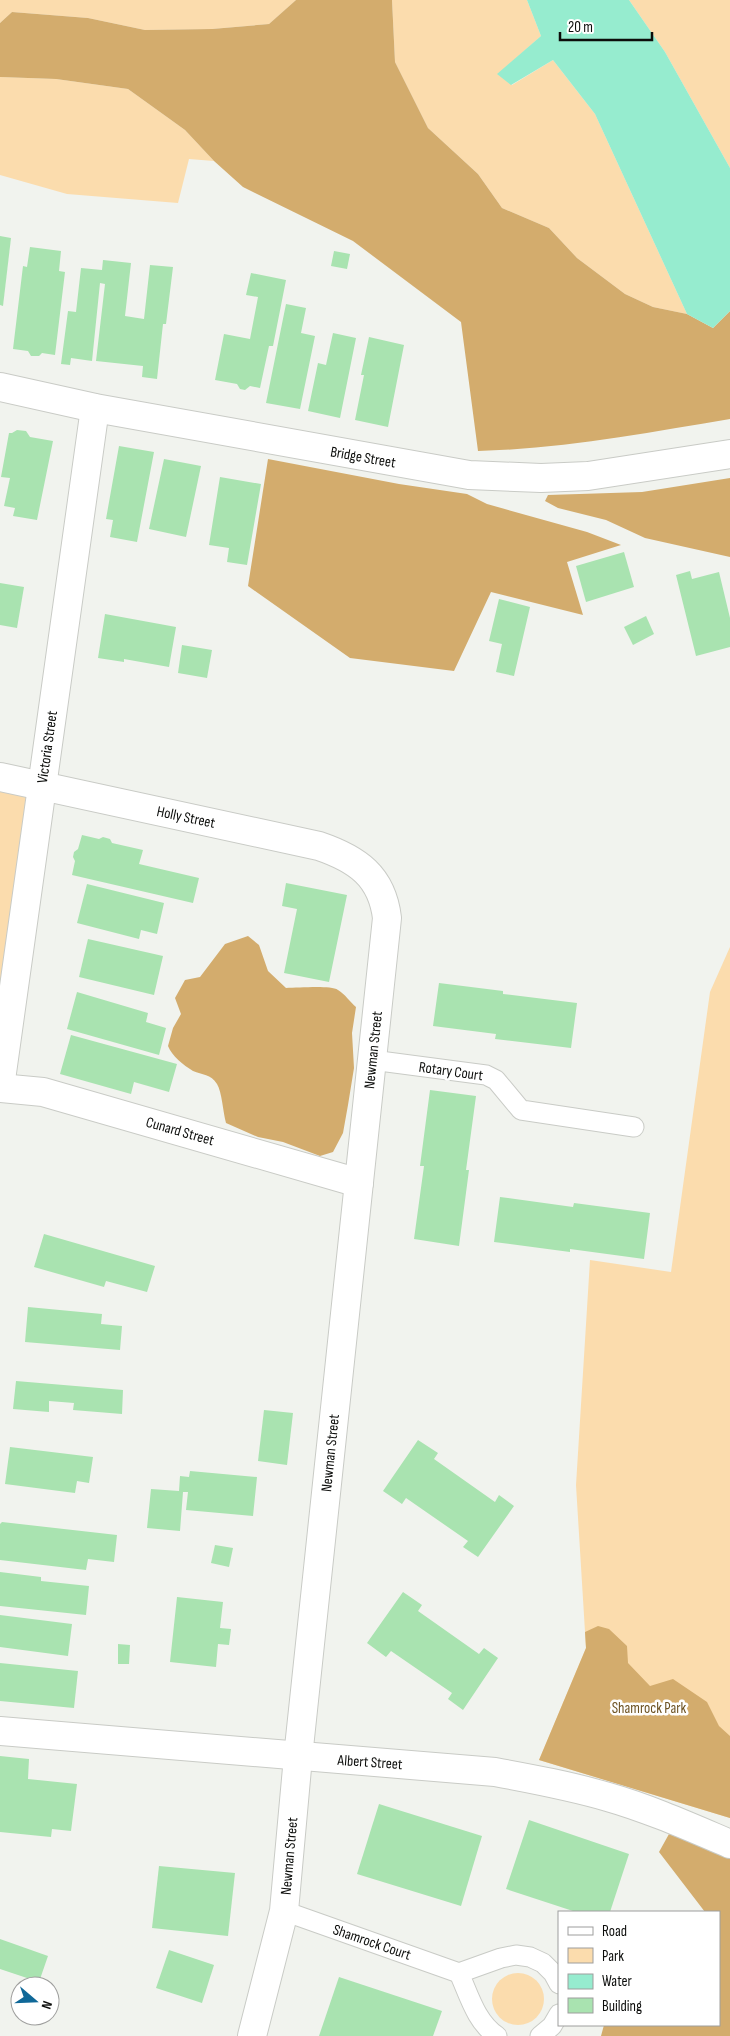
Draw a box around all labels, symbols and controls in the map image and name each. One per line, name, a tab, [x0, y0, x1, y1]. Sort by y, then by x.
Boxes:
scale bar	[560, 10, 652, 42]
text: 20 m	[568, 18, 593, 37]
street label: Bridge Street	[329, 442, 397, 473]
street label: Victoria Street	[33, 709, 62, 785]
street label: Holly Street	[155, 802, 217, 833]
street label: Newman Street	[360, 1010, 387, 1090]
street label: Rotary Court	[418, 1058, 485, 1085]
street label: Cunard Street	[144, 1113, 217, 1150]
street label: Newman Street	[317, 1413, 344, 1493]
park label: Shamrock Park	[612, 1699, 687, 1718]
street label: Albert Street	[336, 1751, 403, 1774]
street label: Newman Street	[277, 1816, 302, 1896]
legend	[558, 1911, 720, 2026]
street label: Shamrock Court	[330, 1920, 414, 1965]
text: Road	[602, 1922, 627, 1941]
text: Park	[602, 1947, 624, 1966]
text: Water	[602, 1972, 633, 1991]
north arrow	[10, 1976, 60, 2026]
text: Building	[602, 1997, 642, 2016]
text: N	[38, 1999, 56, 2011]

